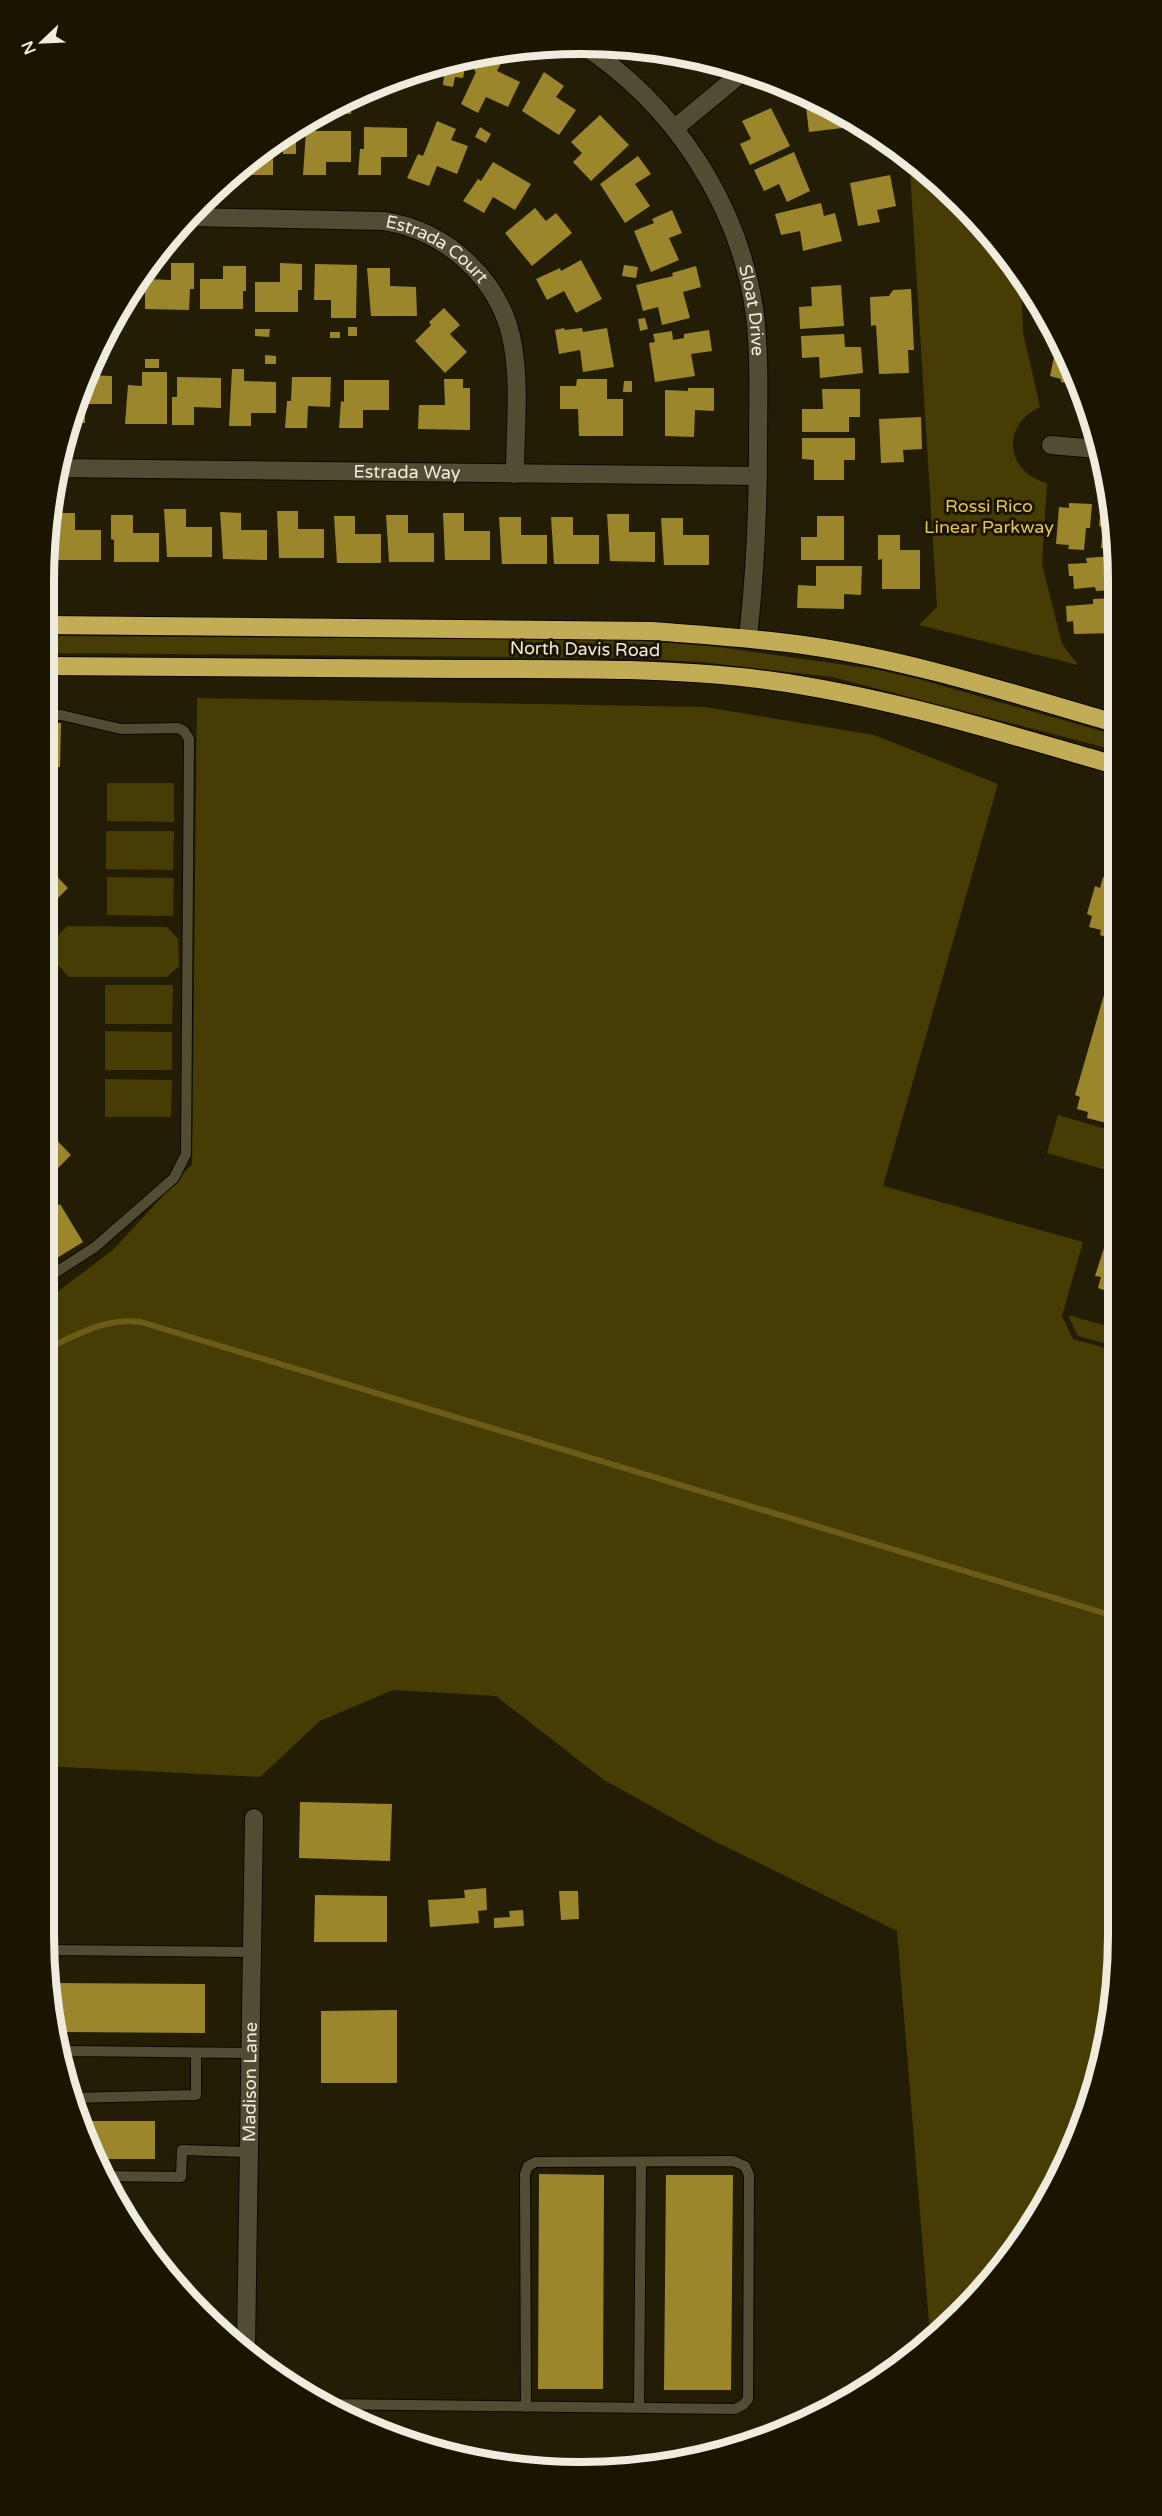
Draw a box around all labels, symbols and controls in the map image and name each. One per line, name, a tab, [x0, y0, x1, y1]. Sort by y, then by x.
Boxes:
north arrow	[12, 12, 72, 72]
text: N	[17, 38, 41, 57]
street label: Estrada Court	[384, 210, 493, 288]
street label: Sloat Drive	[734, 262, 769, 357]
street label: Estrada Way	[353, 460, 461, 484]
park label: Rossi Rico Linear Parkway	[924, 495, 1054, 538]
street label: North Davis Road	[510, 637, 660, 661]
street label: Madison Lane	[238, 2022, 262, 2142]

